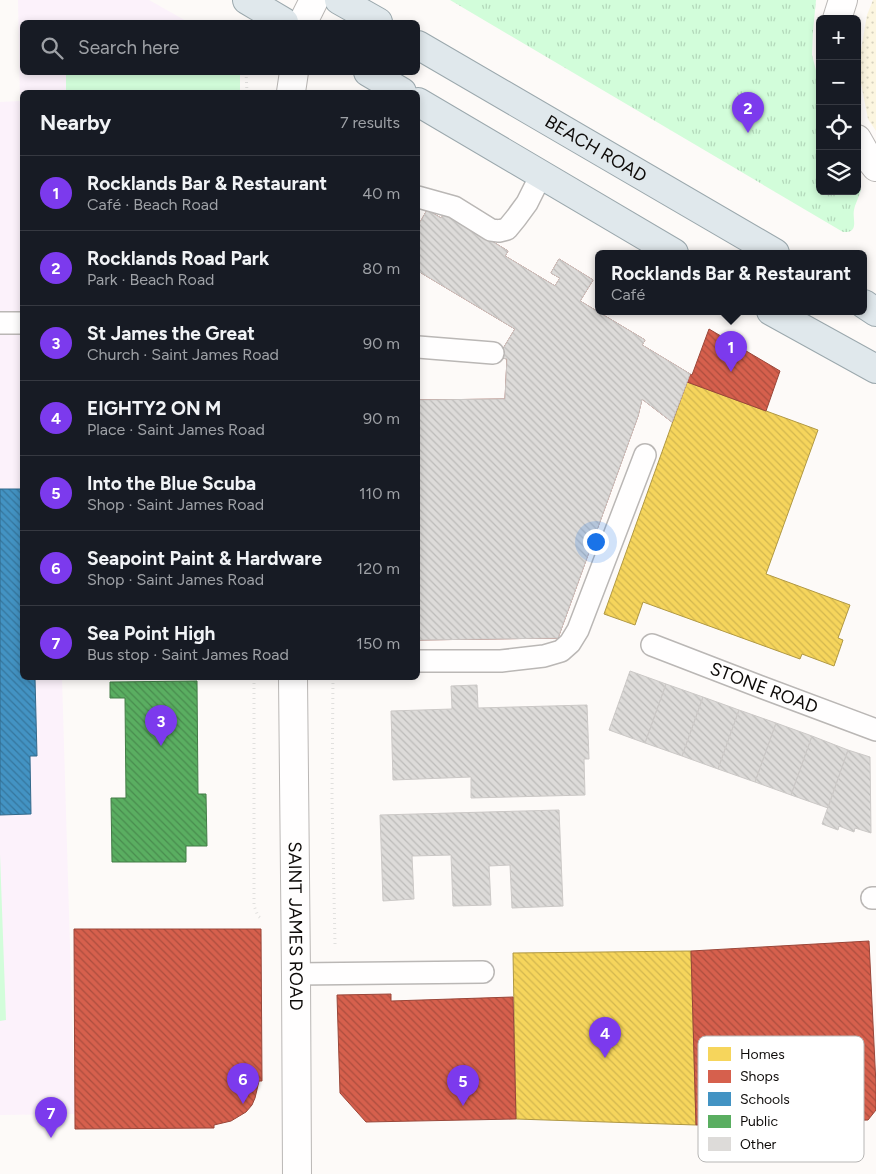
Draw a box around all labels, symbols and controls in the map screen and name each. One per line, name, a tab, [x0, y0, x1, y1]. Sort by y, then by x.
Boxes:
map controls	[816, 15, 861, 195]
button: +	[816, 15, 861, 60]
search box	[20, 20, 420, 75]
icon: search	[38, 34, 66, 62]
text: Search here	[78, 36, 180, 59]
button: −	[816, 60, 861, 105]
pin: 2	[732, 92, 764, 133]
button: locate	[816, 105, 861, 150]
text: Nearby	[40, 110, 111, 135]
street label: BEACH ROAD	[541, 110, 651, 187]
text: 7 results	[340, 113, 400, 132]
button: layers	[816, 150, 861, 195]
text: Rocklands Bar & Restaurant	[87, 172, 327, 195]
text: 1	[53, 184, 59, 203]
text: 40 m	[362, 184, 400, 203]
text: Café · Beach Road	[87, 195, 218, 214]
text: Rocklands Road Park	[87, 247, 269, 270]
popup	[595, 250, 867, 315]
text: 2	[51, 259, 61, 278]
text: 80 m	[362, 259, 400, 278]
text: Rocklands Bar & Restaurant	[611, 262, 851, 285]
text: Park · Beach Road	[87, 270, 214, 289]
text: Café	[611, 285, 645, 304]
text: St James the Great	[87, 322, 255, 345]
pin: 1	[715, 331, 747, 372]
text: 3	[52, 334, 60, 353]
text: 90 m	[363, 334, 400, 353]
text: Church · Saint James Road	[87, 345, 279, 364]
text: EIGHTY2 ON M	[87, 397, 221, 420]
text: 4	[51, 409, 61, 428]
text: 90 m	[363, 409, 400, 428]
text: Place · Saint James Road	[87, 420, 265, 439]
text: Into the Blue Scuba	[87, 472, 256, 495]
text: 5	[51, 484, 61, 503]
text: 110 m	[359, 484, 400, 503]
text: Shop · Saint James Road	[87, 495, 264, 514]
your location	[583, 529, 609, 555]
text: Seapoint Paint & Hardware	[87, 547, 322, 570]
text: 6	[51, 559, 61, 578]
text: 120 m	[357, 559, 400, 578]
text: Shop · Saint James Road	[87, 570, 264, 589]
text: Sea Point High	[87, 622, 215, 645]
text: 7	[52, 634, 60, 653]
text: 150 m	[356, 634, 400, 653]
text: Bus stop · Saint James Road	[87, 645, 289, 664]
street label: STONE ROAD	[707, 657, 821, 718]
pin: 3	[145, 705, 177, 746]
street label: SAINT JAMES ROAD	[284, 841, 307, 1011]
pin: 4	[589, 1017, 621, 1058]
legend	[698, 1036, 864, 1162]
text: Homes	[740, 1046, 785, 1063]
pin: 6	[227, 1063, 259, 1104]
pin: 5	[447, 1065, 479, 1106]
text: Shops	[740, 1068, 779, 1085]
text: Schools	[740, 1091, 790, 1108]
pin: 7	[35, 1097, 67, 1138]
text: Public	[740, 1113, 778, 1130]
text: Other	[740, 1136, 777, 1153]

